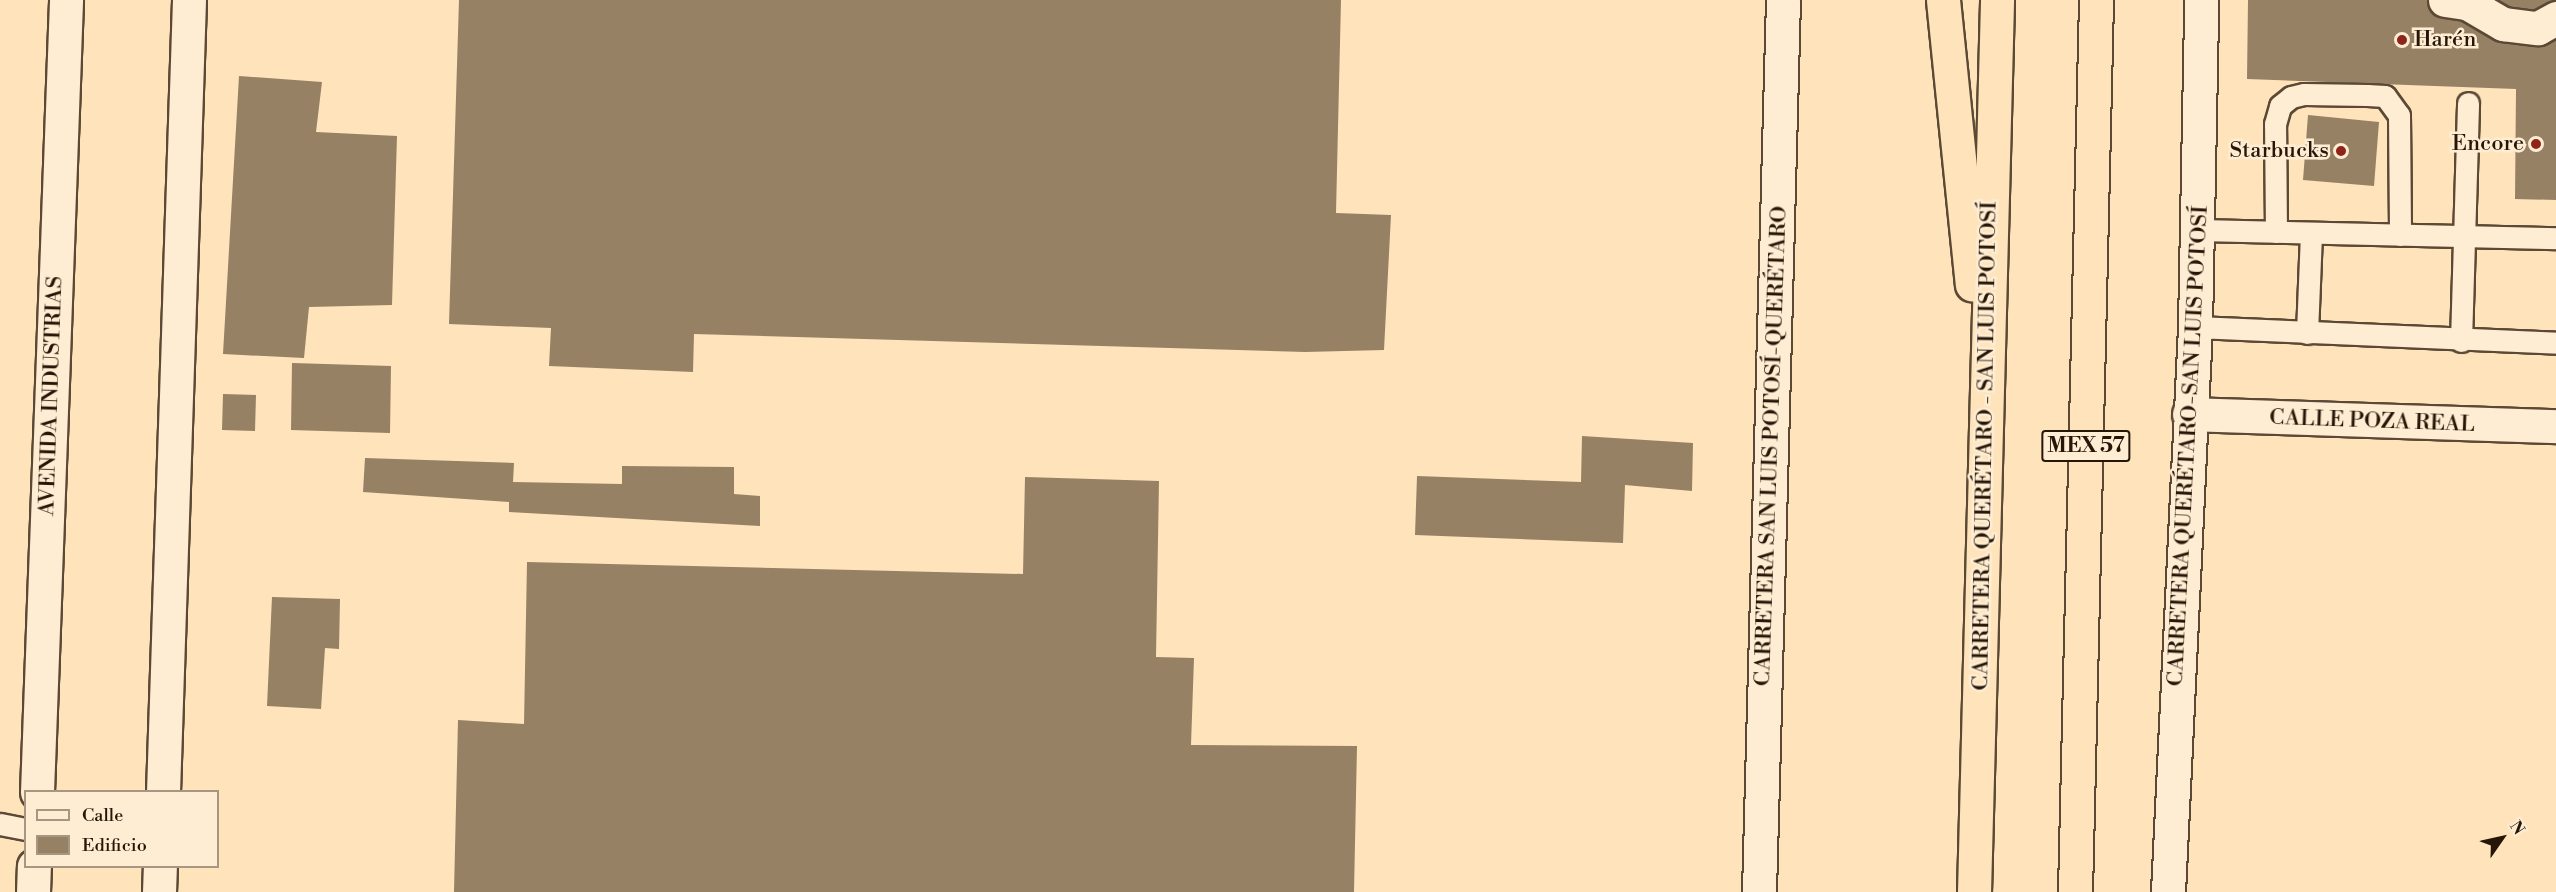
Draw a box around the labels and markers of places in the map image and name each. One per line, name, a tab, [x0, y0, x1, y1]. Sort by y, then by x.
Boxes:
place label: Harén	[2414, 27, 2476, 53]
marker: Harén	[2395, 33, 2409, 47]
place label: Encore	[2452, 131, 2524, 157]
marker: Encore	[2529, 137, 2543, 151]
place label: Starbucks	[2230, 138, 2329, 164]
marker: Starbucks	[2334, 144, 2348, 158]

